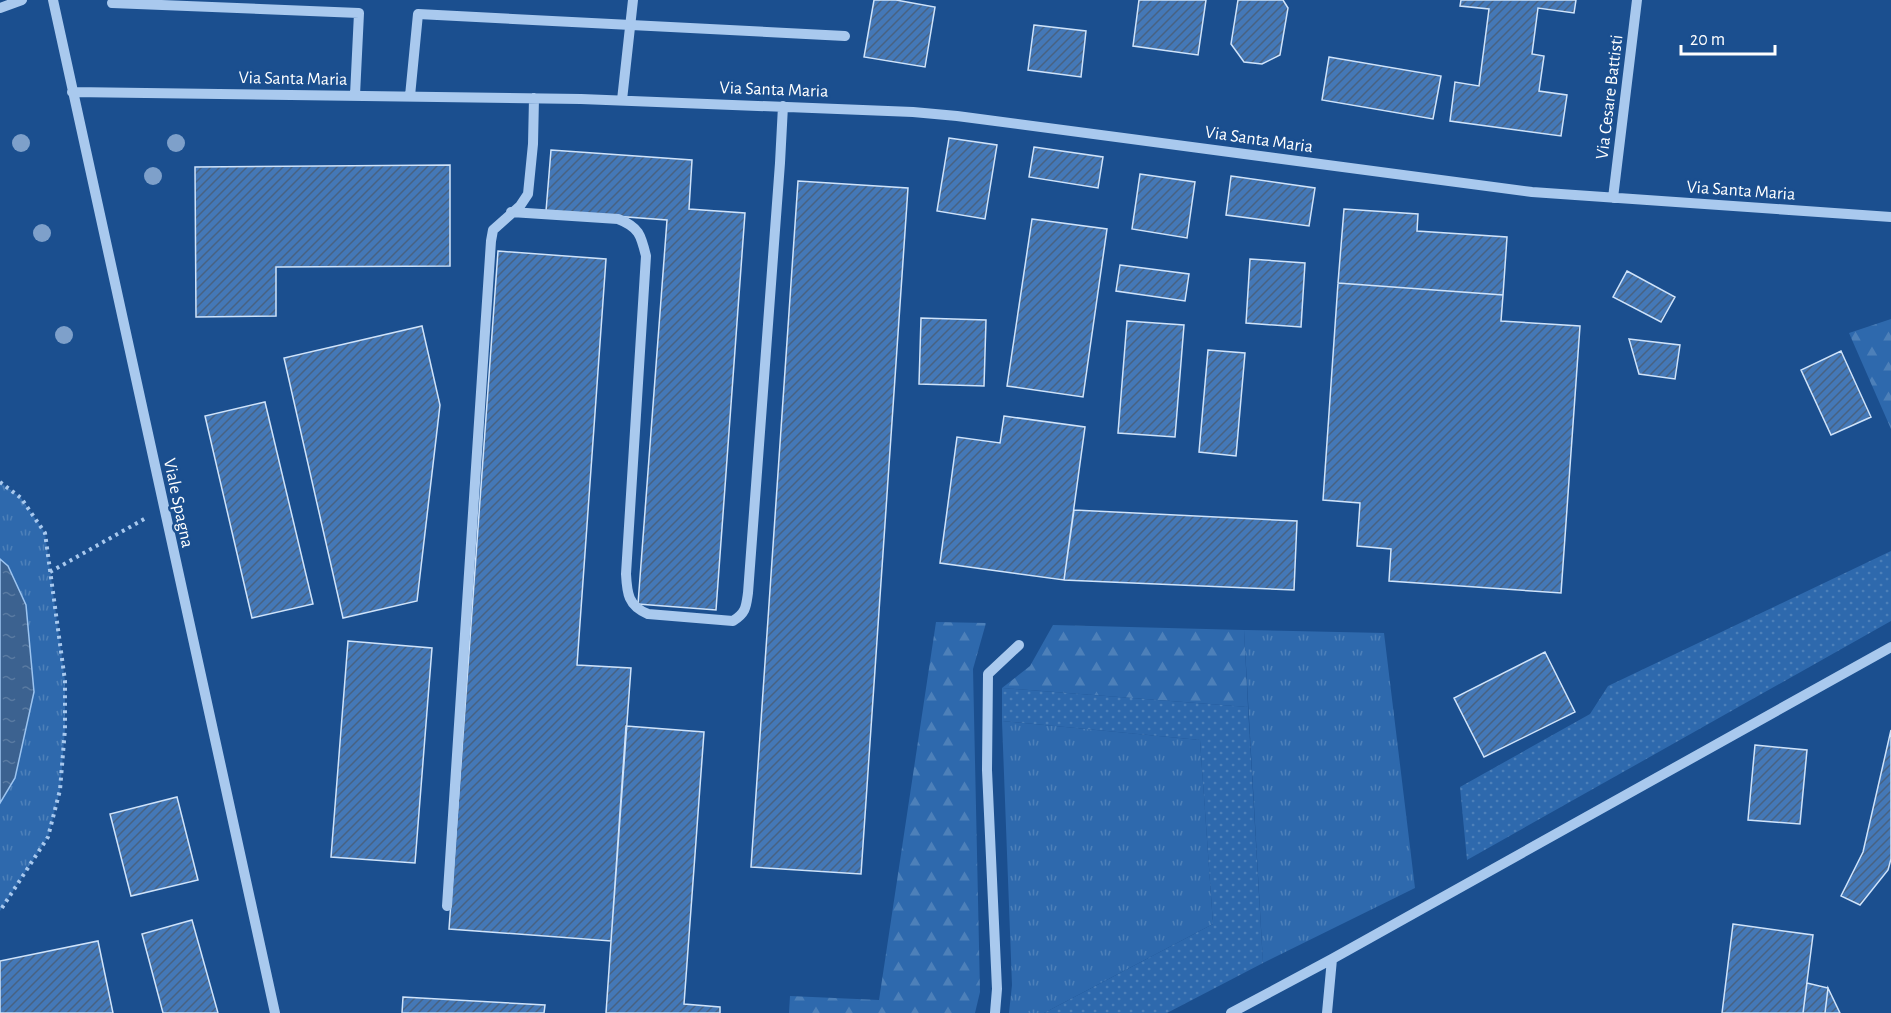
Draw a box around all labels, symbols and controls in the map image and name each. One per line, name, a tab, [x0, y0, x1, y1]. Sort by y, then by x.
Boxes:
scale bar	[1681, 18, 1776, 56]
text: 20 m	[1690, 31, 1725, 49]
street label: Via Cesare Battisti	[1593, 34, 1627, 161]
street label: Via Santa Maria	[238, 69, 348, 89]
street label: Via Santa Maria	[719, 79, 829, 101]
street label: Via Santa Maria	[1204, 123, 1314, 156]
street label: Via Santa Maria	[1686, 178, 1796, 204]
street label: Viale Spagna	[160, 457, 196, 550]

